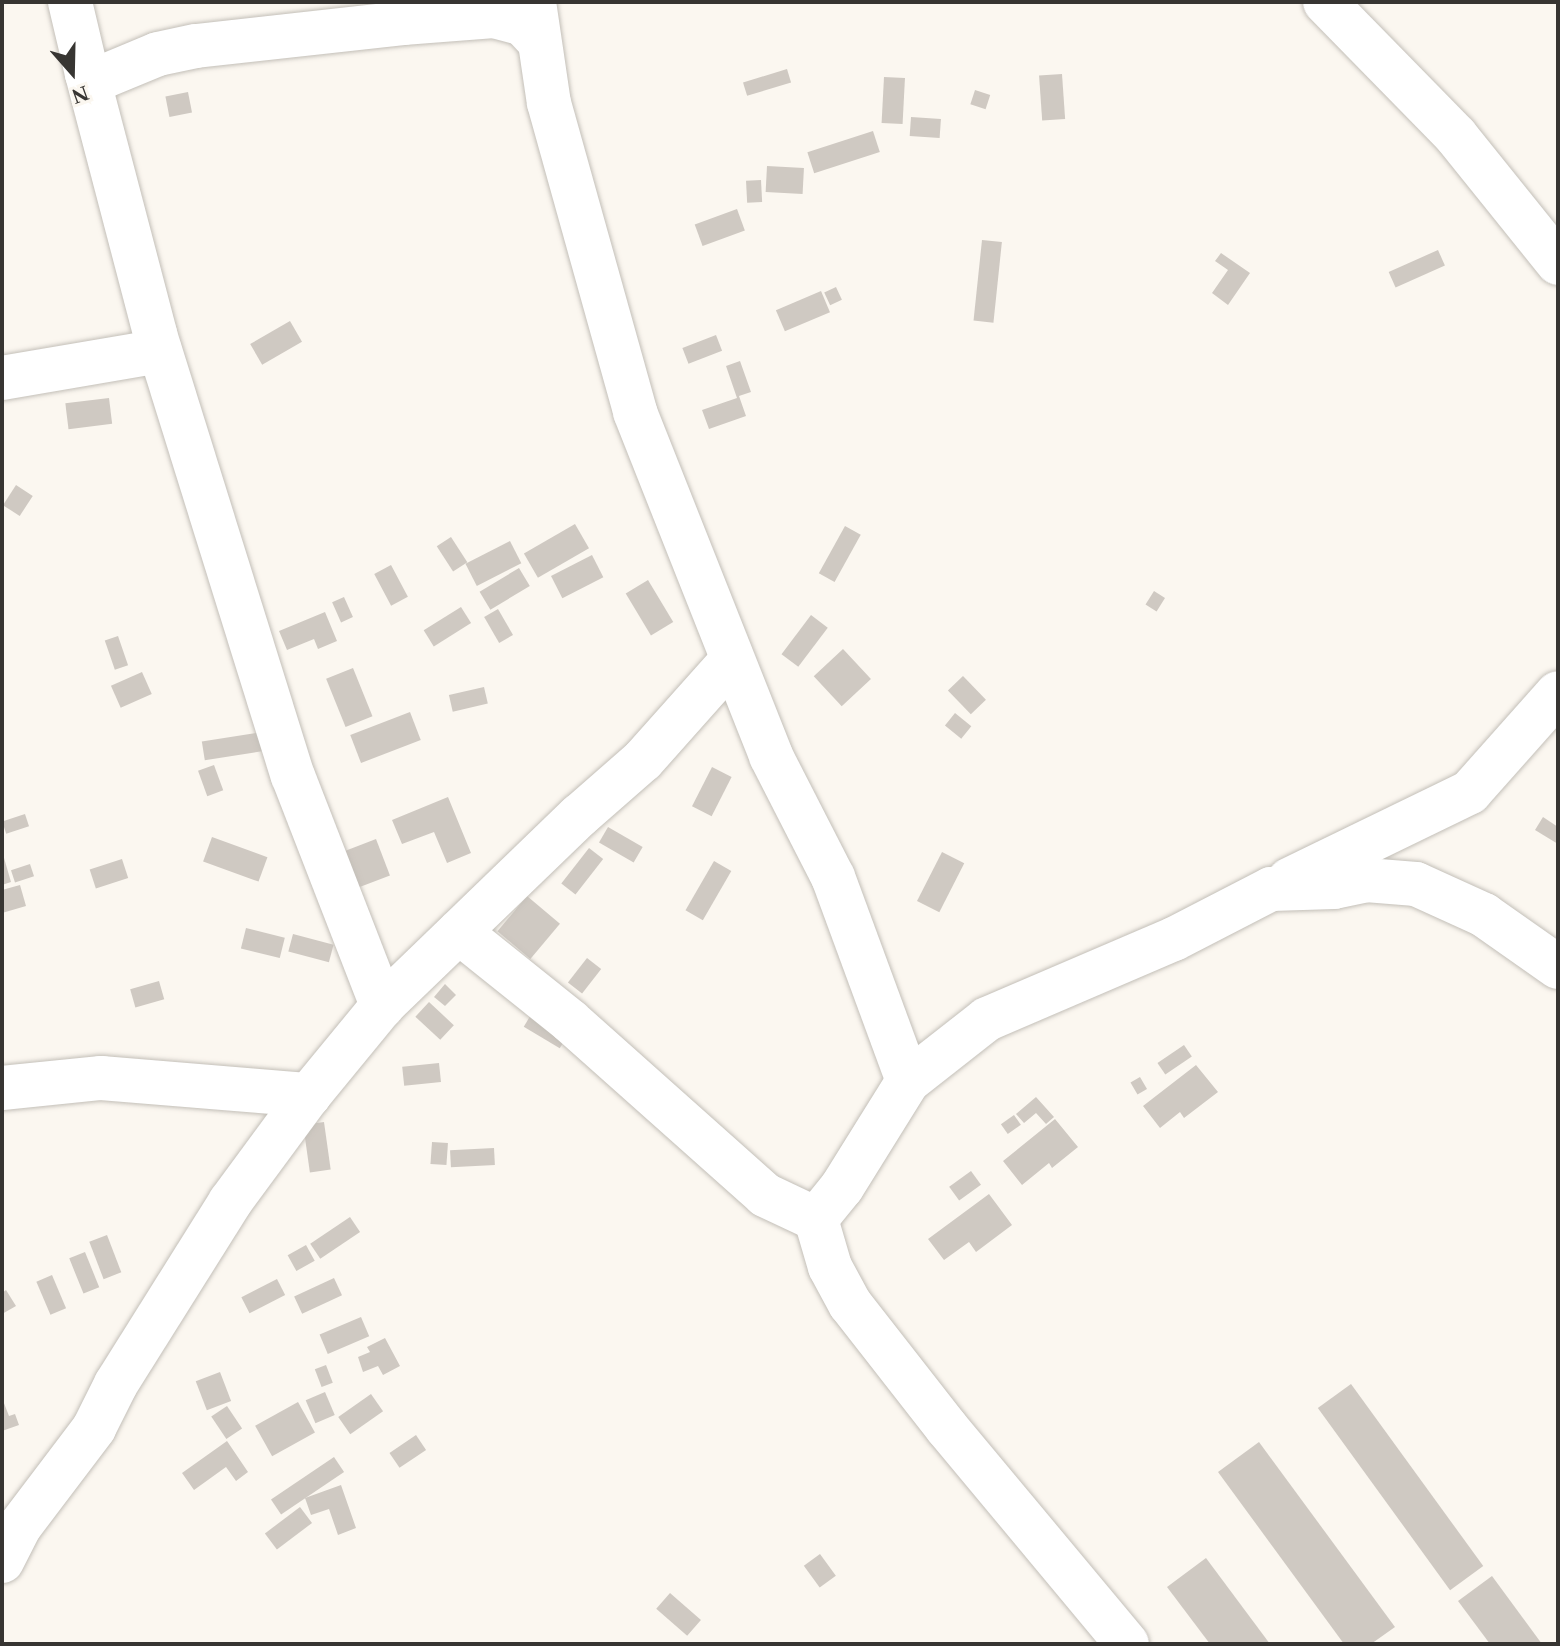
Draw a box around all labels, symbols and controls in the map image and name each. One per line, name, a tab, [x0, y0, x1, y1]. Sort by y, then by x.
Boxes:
north arrow	[32, 32, 112, 112]
text: N	[69, 81, 92, 109]

